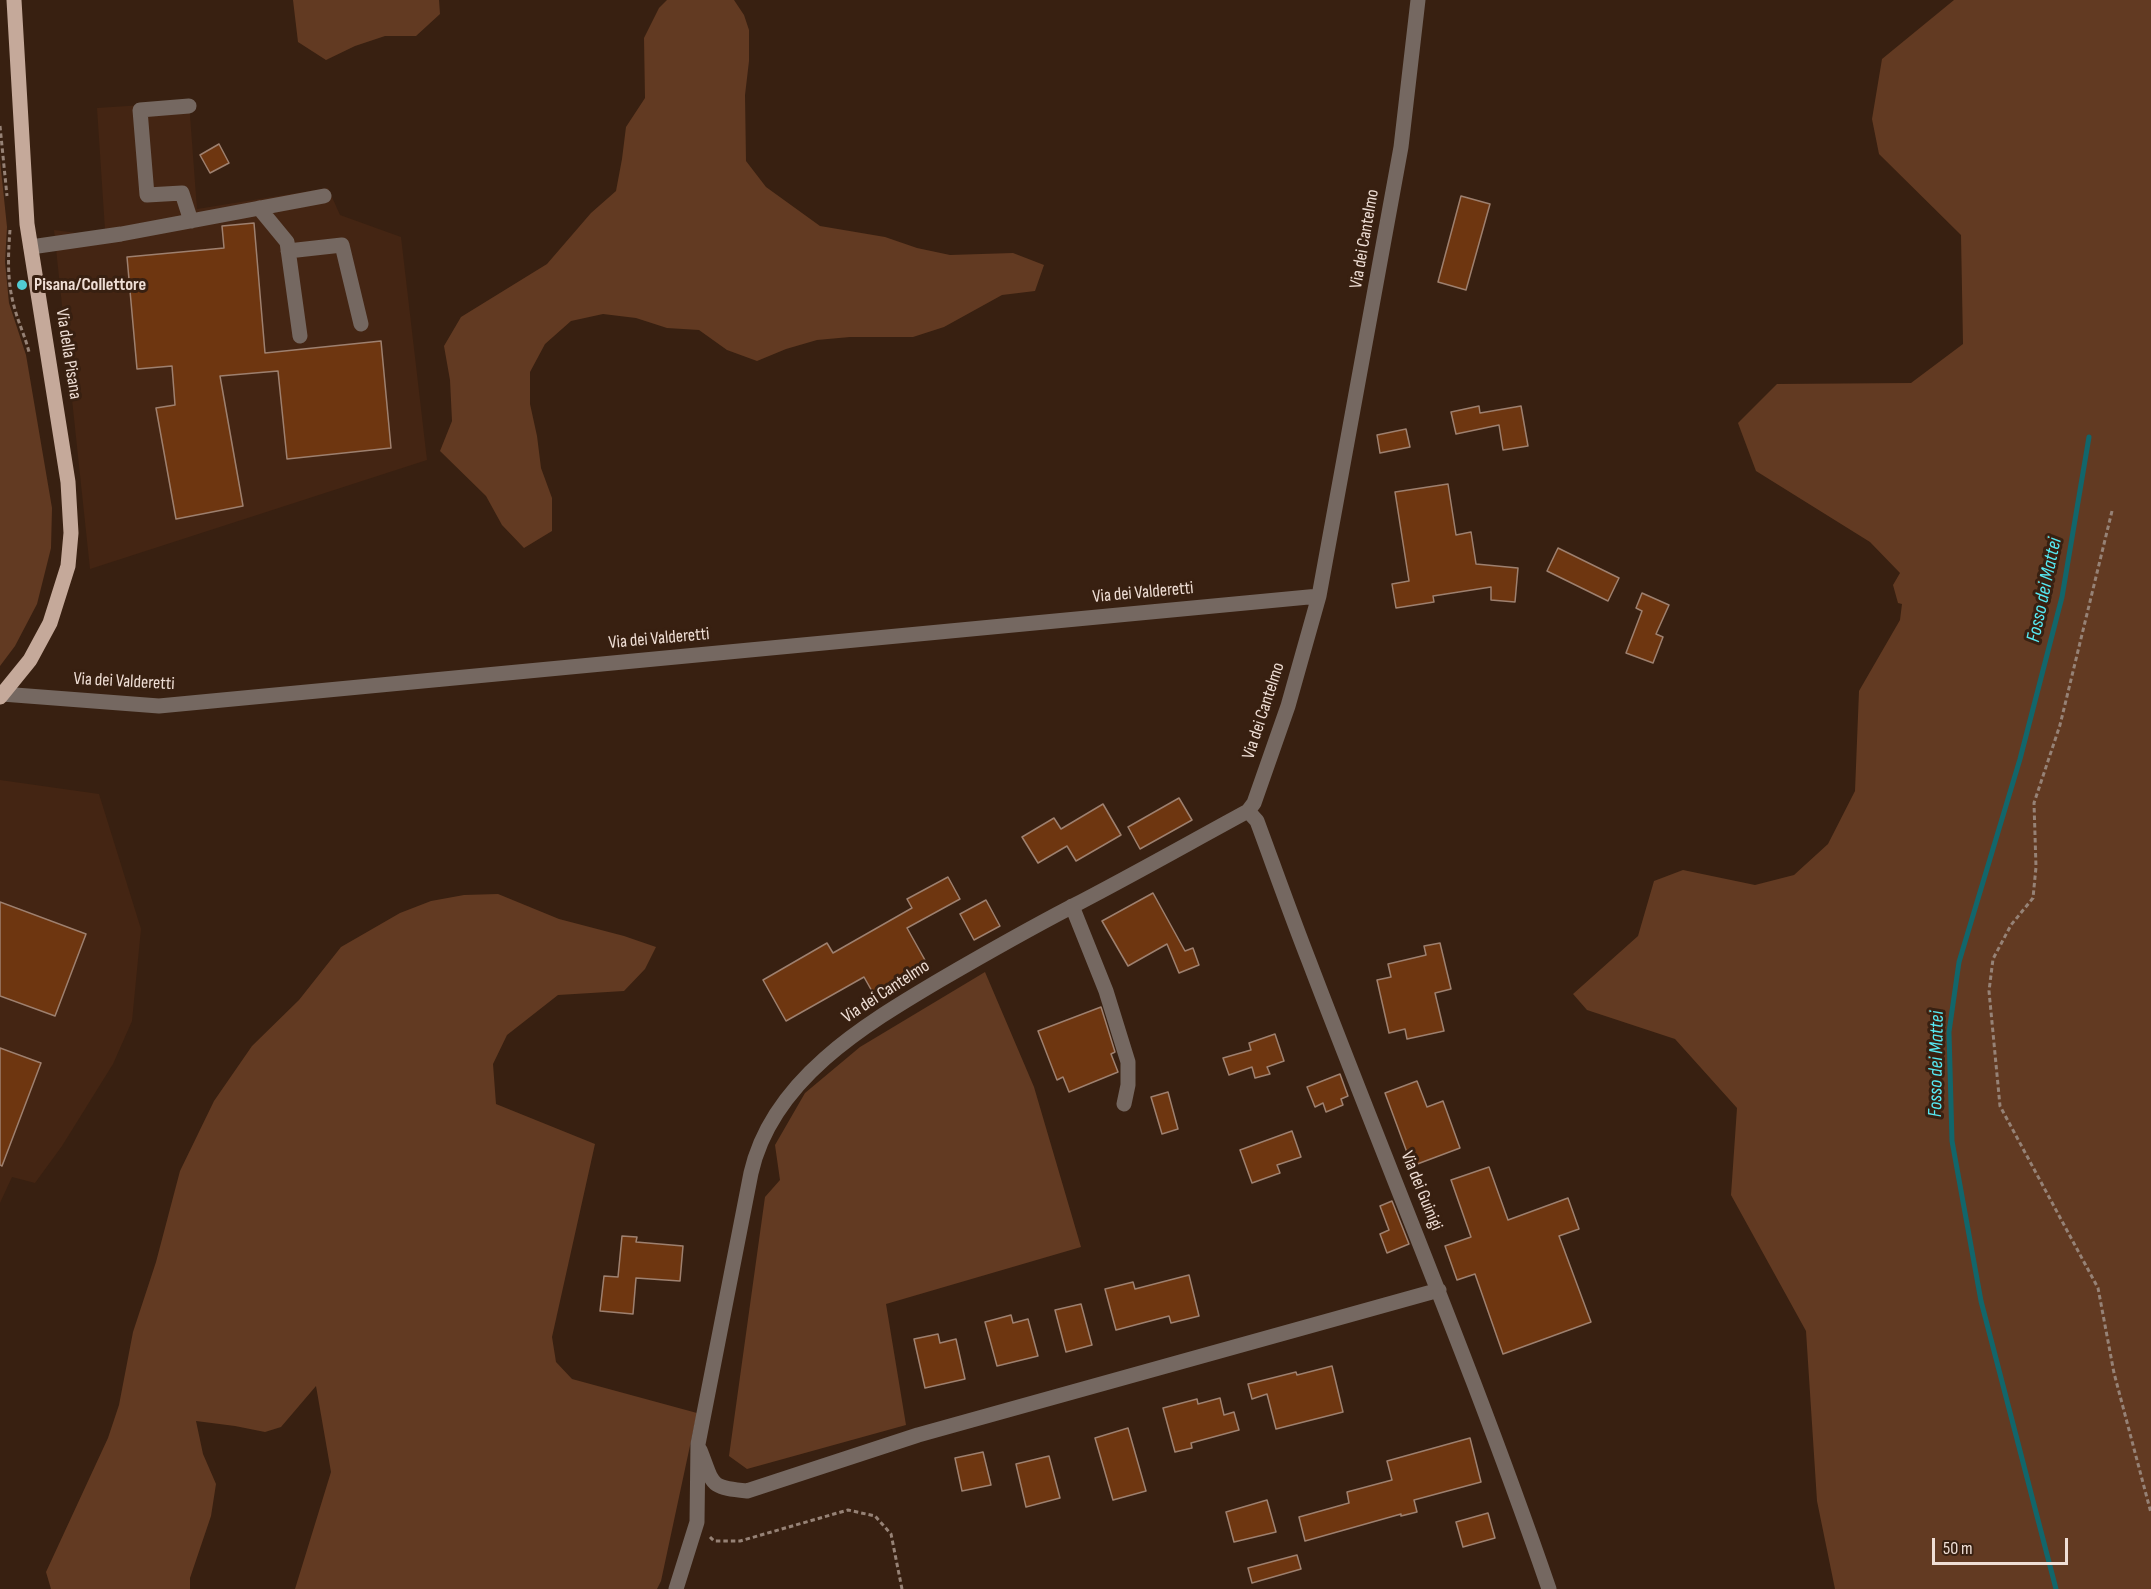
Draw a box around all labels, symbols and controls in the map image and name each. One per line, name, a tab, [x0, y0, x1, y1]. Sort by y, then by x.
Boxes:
street label: Via dei Cantelmo	[1346, 188, 1384, 290]
place label: Pisana/Collettore	[34, 274, 146, 296]
marker: Pisana/Collettore	[15, 278, 29, 292]
street label: Via della Pisana	[50, 307, 86, 401]
water label: Fosso dei Mattei	[2022, 536, 2068, 644]
street label: Via dei Valderetti	[1092, 578, 1194, 608]
street label: Via dei Valderetti	[608, 624, 710, 654]
street label: Via dei Cantelmo	[1238, 660, 1290, 762]
street label: Via dei Valderetti	[73, 669, 175, 695]
street label: Via dei Cantelmo	[838, 956, 934, 1028]
water label: Fosso dei Mattei	[1924, 1011, 1950, 1117]
street label: Via dei Guinigi	[1395, 1148, 1447, 1234]
scale bar	[1935, 1526, 2072, 1564]
text: 50 m	[1943, 1538, 1973, 1559]

